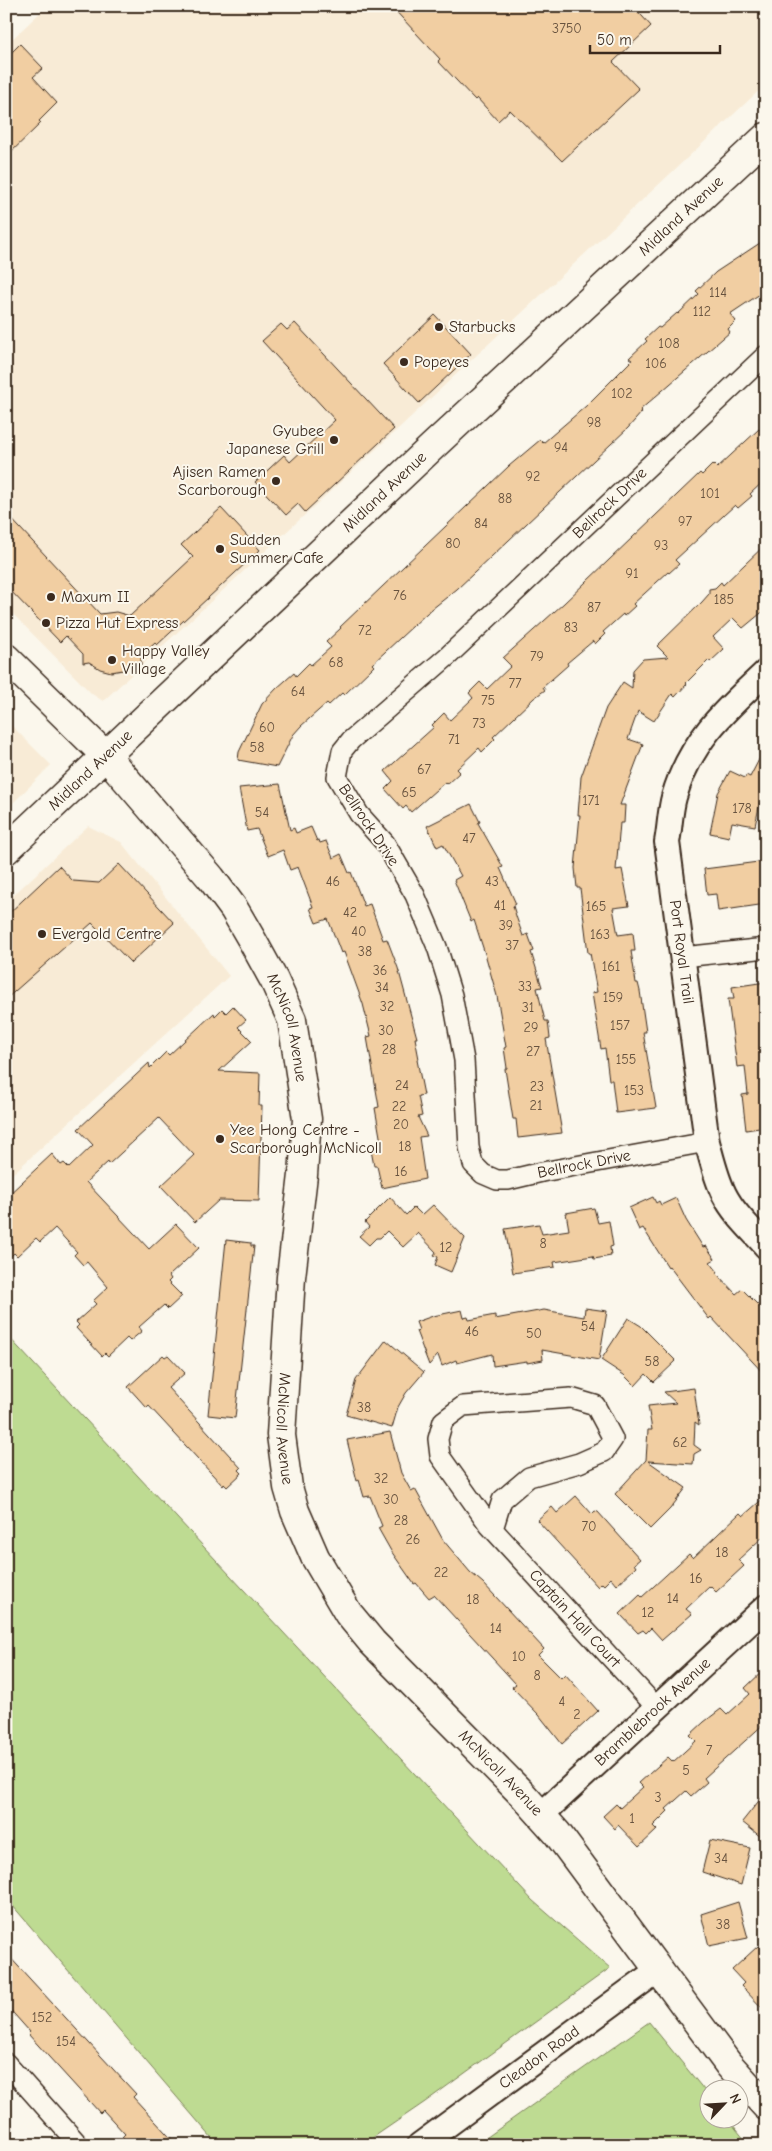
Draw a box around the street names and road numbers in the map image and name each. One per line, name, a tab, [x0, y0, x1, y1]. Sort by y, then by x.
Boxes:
street label: Midland Avenue	[635, 172, 727, 260]
street label: Midland Avenue	[339, 448, 430, 536]
street label: Bellrock Drive	[569, 464, 650, 542]
street label: Midland Avenue	[45, 726, 136, 814]
street label: Bellrock Drive	[335, 781, 403, 869]
street label: Port Royal Trail	[666, 899, 698, 1005]
street label: McNicoll Avenue	[263, 970, 310, 1083]
street label: Bellrock Drive	[536, 1146, 632, 1182]
street label: McNicoll Avenue	[272, 1372, 297, 1486]
street label: Captain Hall Court	[525, 1566, 624, 1671]
street label: Bramblebrook Avenue	[591, 1654, 714, 1770]
street label: McNicoll Avenue	[455, 1726, 546, 1820]
street label: Cleadon Road	[495, 2022, 583, 2093]

